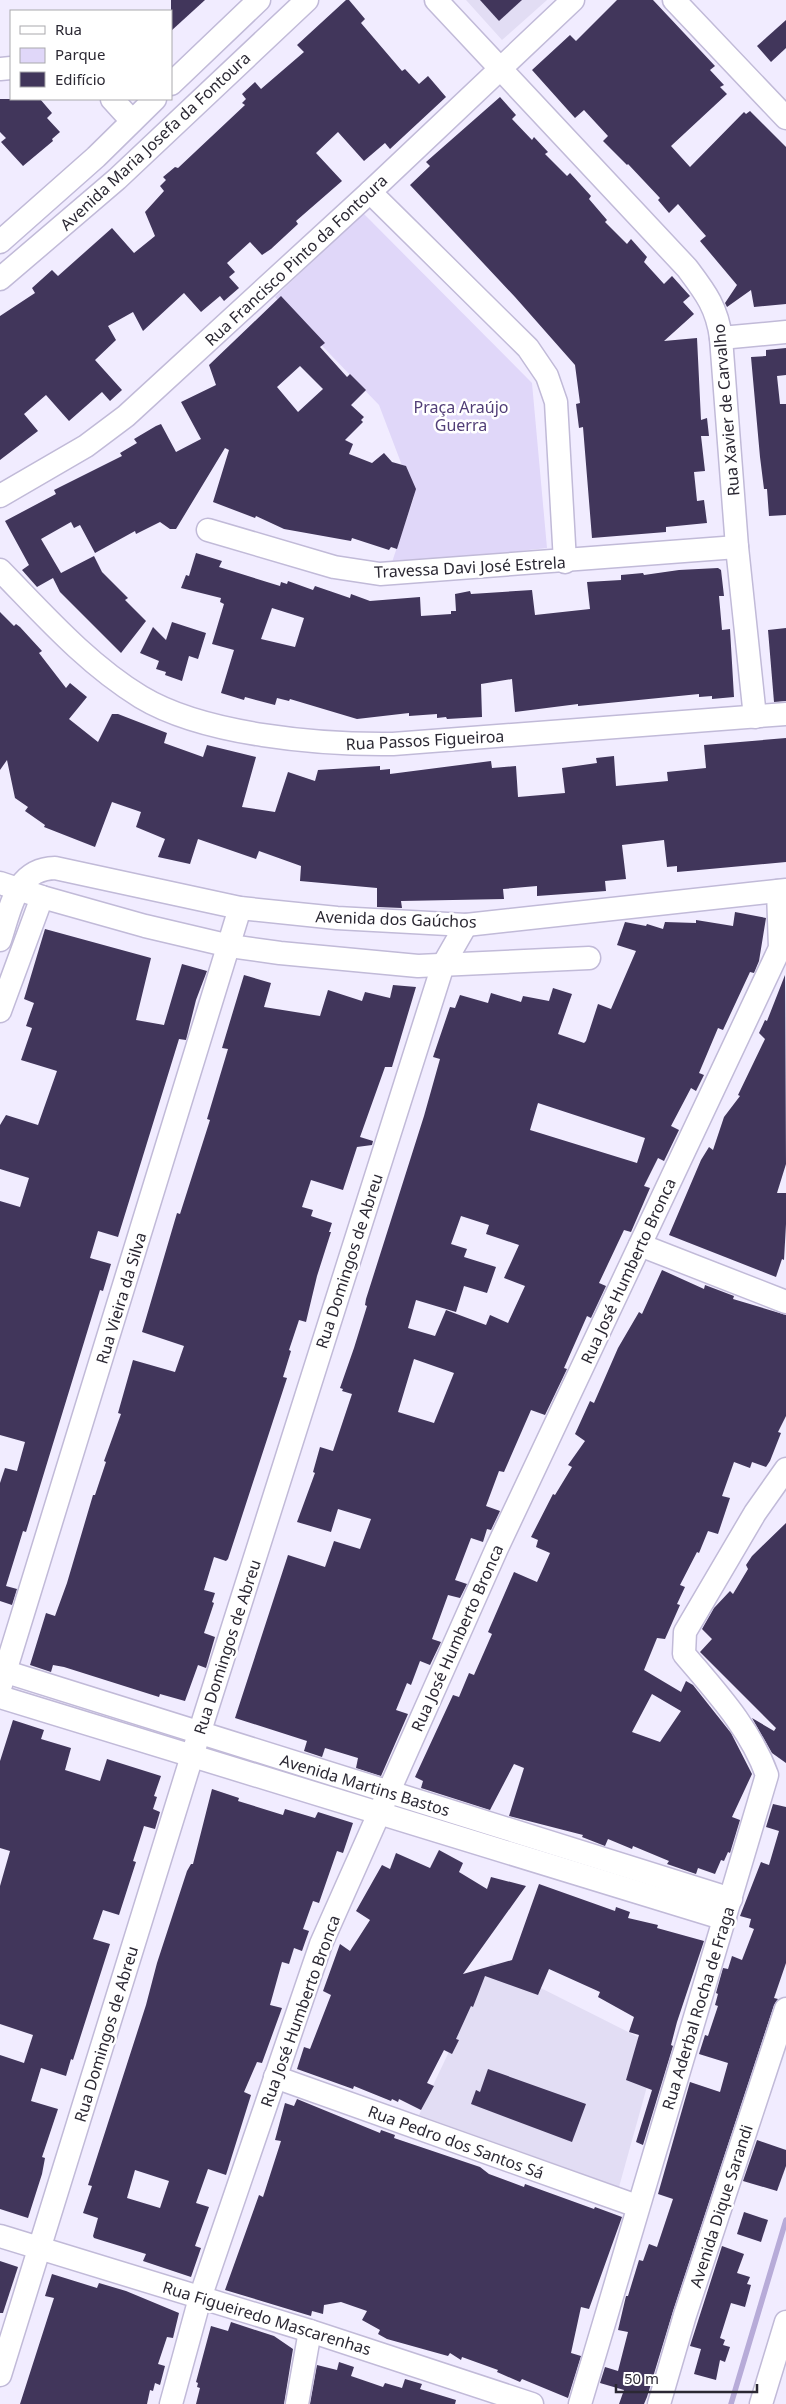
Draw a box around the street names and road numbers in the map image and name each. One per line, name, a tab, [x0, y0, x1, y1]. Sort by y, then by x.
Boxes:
street label: Avenida Maria Josefa da Fontoura	[55, 47, 255, 235]
street label: Rua Francisco Pinto da Fontoura	[200, 169, 392, 351]
street label: Rua Xavier de Carvalho	[708, 323, 744, 497]
street label: Travessa Davi José Estrela	[374, 551, 566, 583]
street label: Rua Passos Figueiroa	[345, 725, 505, 755]
street label: Avenida dos Gaúchos	[315, 905, 477, 933]
street label: Rua Domingos de Abreu	[310, 1171, 388, 1351]
street label: Rua José Humberto Bronca	[575, 1175, 681, 1367]
street label: Rua Vieira da Silva	[91, 1230, 151, 1366]
street label: Rua José Humberto Bronca	[406, 1541, 508, 1735]
street label: Rua Domingos de Abreu	[188, 1557, 266, 1737]
street label: Avenida Martins Bastos	[278, 1749, 452, 1821]
street label: Rua Aderbal Rocha de Fraga	[657, 1904, 739, 2112]
street label: Rua José Humberto Bronca	[255, 1912, 345, 2110]
street label: Rua Domingos de Abreu	[69, 1943, 143, 2125]
street label: Rua Pedro dos Santos Sá	[365, 2100, 547, 2184]
street label: Avenida Dique Sarandi	[684, 2122, 758, 2290]
street label: Rua Figueiredo Mascarenhas	[160, 2276, 374, 2360]

